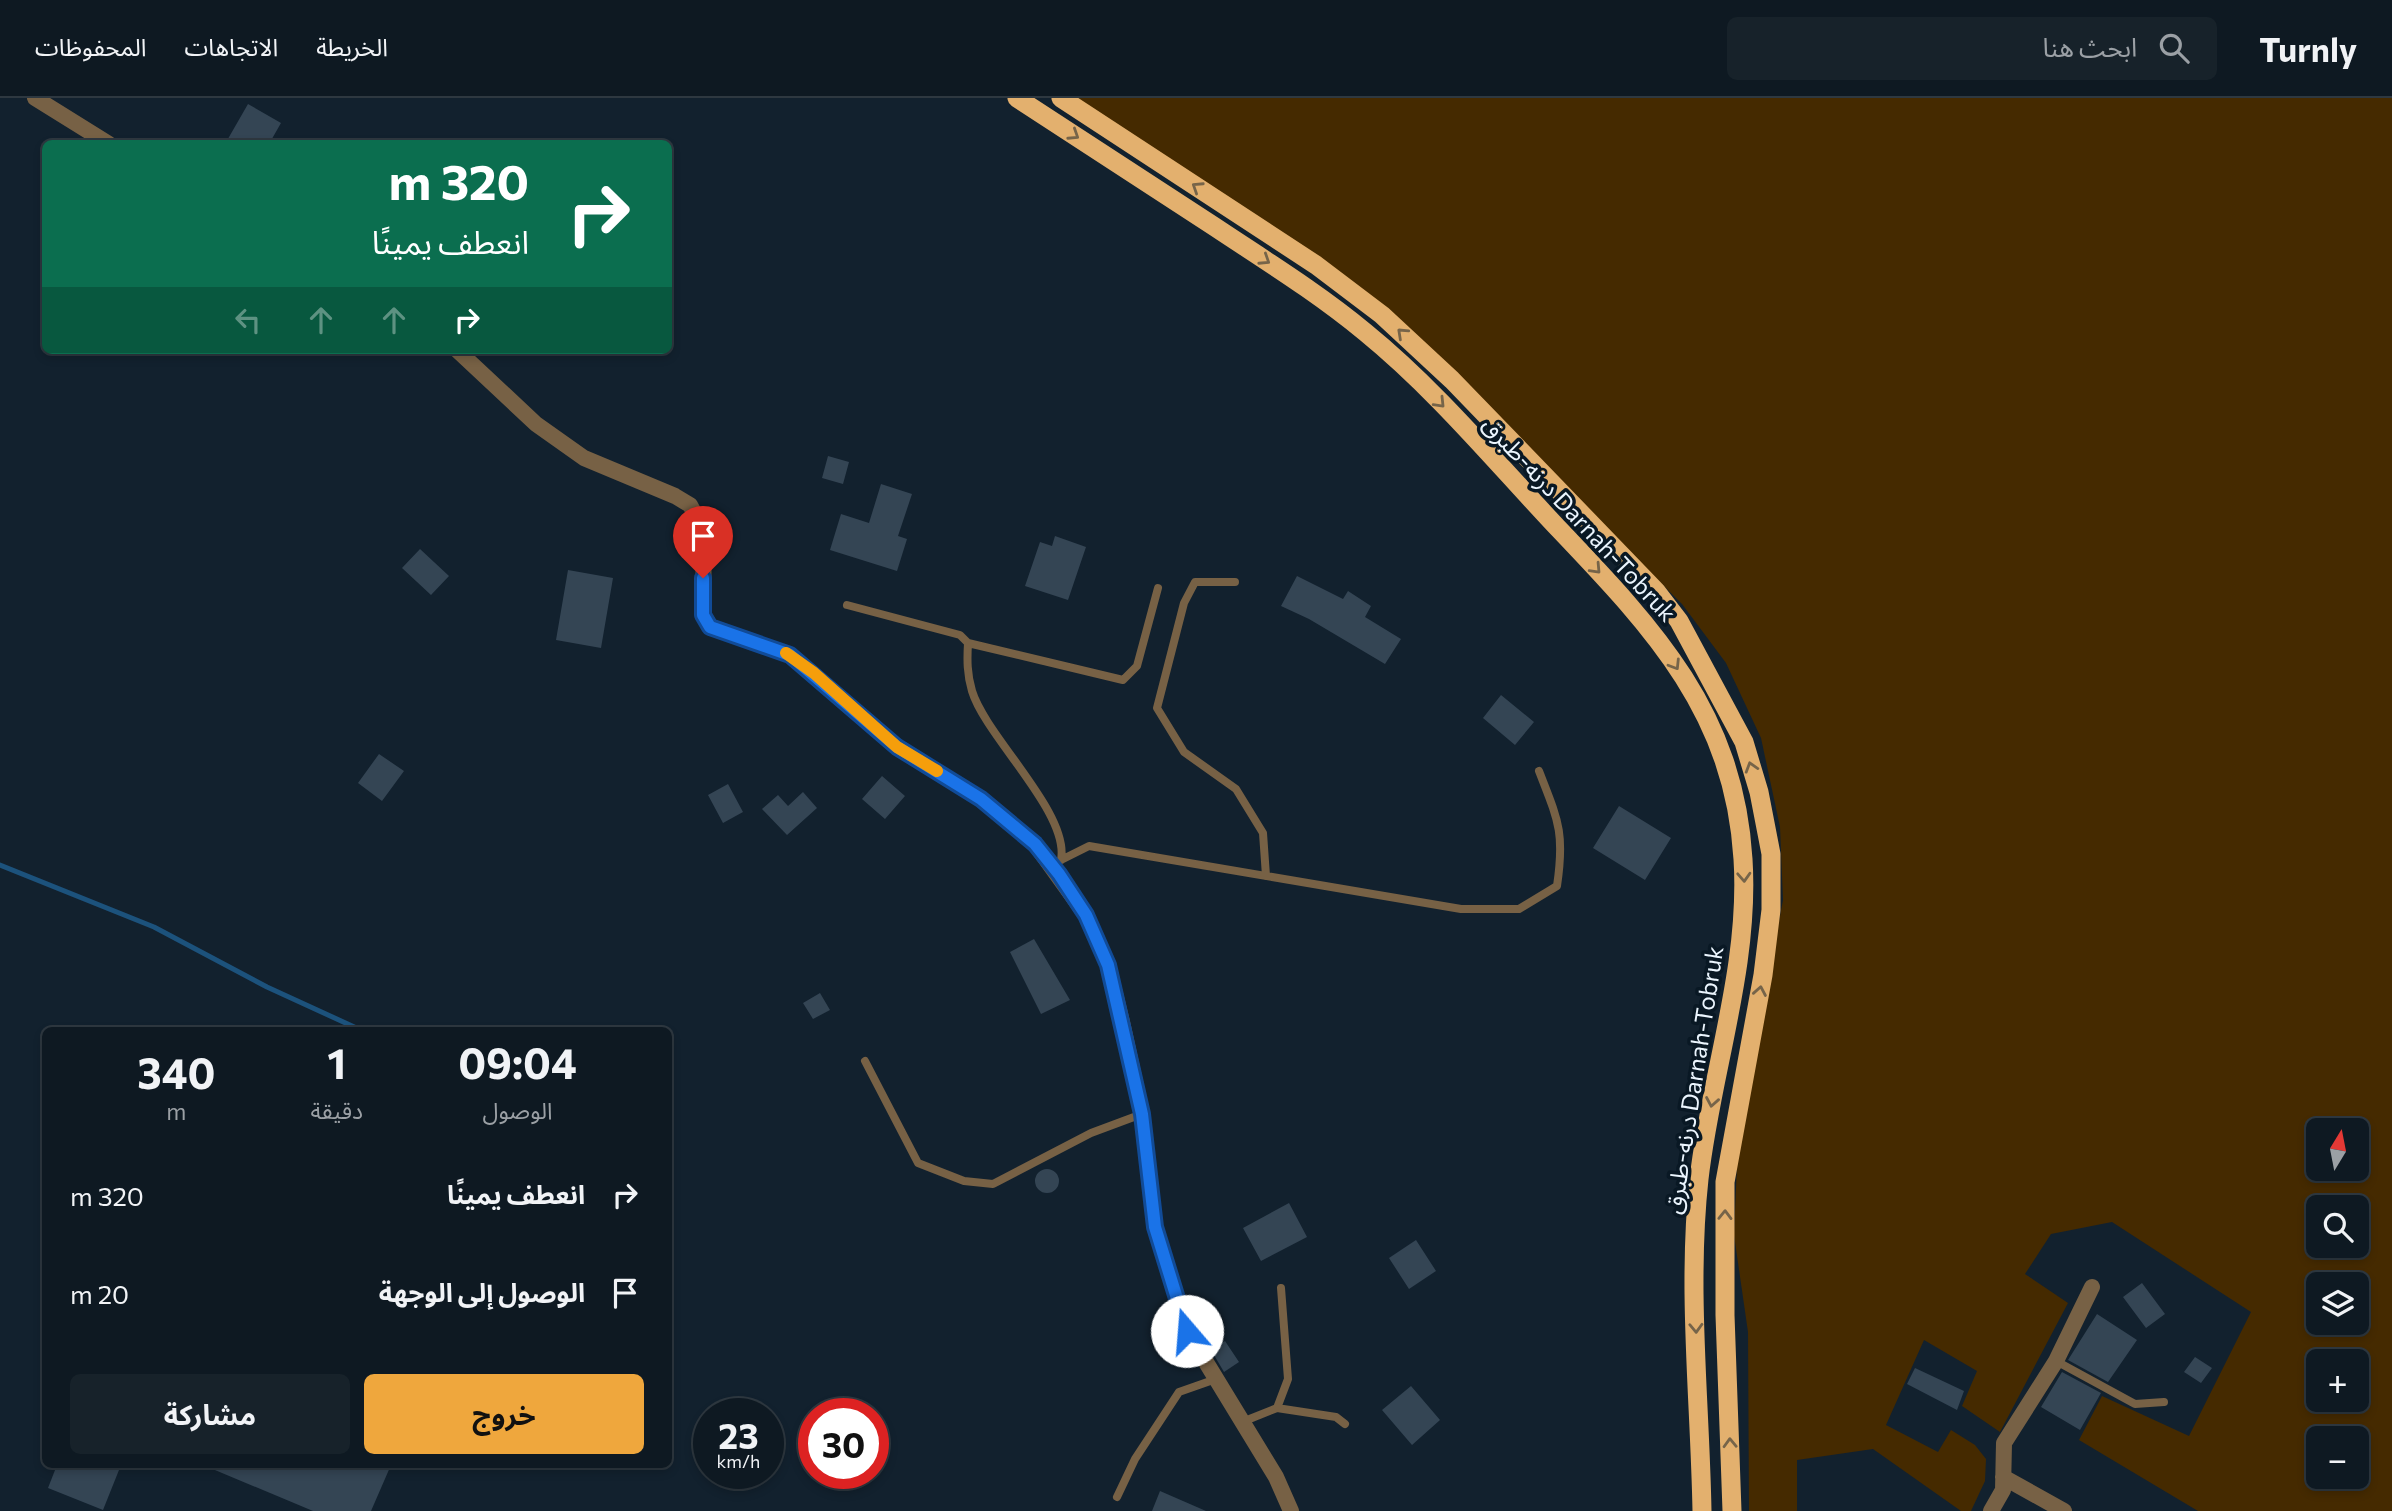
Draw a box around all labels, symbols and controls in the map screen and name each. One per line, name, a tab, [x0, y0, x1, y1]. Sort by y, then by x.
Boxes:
search box	[1727, 17, 2217, 80]
text: Turnly	[2259, 28, 2357, 69]
icon: search	[2155, 29, 2193, 67]
text: ابحث هنا	[2043, 31, 2137, 62]
text: المحفوظات	[35, 32, 146, 61]
text: الاتجاهات	[184, 32, 278, 61]
text: الخريطة	[316, 32, 388, 61]
one-way arrow	[1066, 127, 1079, 140]
text: 320 m	[389, 150, 529, 210]
icon: right	[553, 168, 644, 259]
one-way arrow	[1192, 182, 1205, 195]
text: انعطف يمينًا	[372, 221, 529, 261]
one-way arrow	[1257, 251, 1270, 264]
icon: left	[229, 301, 267, 339]
icon: ahead	[302, 301, 340, 339]
icon: ahead	[375, 301, 413, 339]
icon: right	[448, 301, 486, 339]
one-way arrow	[1397, 329, 1410, 342]
one-way arrow	[1432, 395, 1445, 408]
street label: درنه-طبرق Darnah-Tobruk	[1476, 409, 1683, 628]
pin	[673, 506, 733, 578]
icon: arrive	[684, 517, 722, 555]
one-way arrow	[1588, 561, 1601, 574]
one-way arrow	[1667, 657, 1680, 670]
one-way arrow	[1745, 761, 1760, 773]
one-way arrow	[1737, 872, 1752, 883]
street label: درنه-طبرق Darnah-Tobruk	[1657, 944, 1730, 1216]
one-way arrow	[1752, 985, 1767, 997]
text: 1	[327, 1036, 346, 1088]
text: 09:04	[458, 1036, 577, 1088]
text: 340	[137, 1046, 215, 1098]
text: دقيقة	[311, 1096, 363, 1124]
text: الوصول	[483, 1096, 552, 1124]
one-way arrow	[1705, 1096, 1720, 1108]
text: m	[166, 1097, 186, 1125]
north arrow	[2306, 1118, 2370, 1181]
map controls	[2306, 1118, 2369, 1489]
icon: right	[606, 1176, 644, 1214]
text: انعطف يمينًا	[447, 1178, 585, 1209]
text: 320 m	[70, 1180, 144, 1211]
button: search	[2306, 1195, 2369, 1258]
one-way arrow	[1717, 1210, 1732, 1221]
button: layers	[2306, 1272, 2369, 1335]
icon: arrive	[606, 1274, 644, 1312]
text: الوصول إلى الوجهة	[379, 1276, 585, 1307]
text: 20 m	[70, 1278, 129, 1309]
position arrow	[1150, 1294, 1224, 1368]
one-way arrow	[1688, 1323, 1703, 1334]
button: +	[2306, 1349, 2369, 1412]
button: مشاركة	[70, 1374, 350, 1454]
button: خروج	[364, 1374, 644, 1454]
speed limit sign: 30	[798, 1398, 889, 1489]
text: 23	[718, 1413, 759, 1456]
button: −	[2306, 1426, 2369, 1489]
one-way arrow	[1722, 1437, 1737, 1448]
text: km/h	[717, 1450, 760, 1472]

